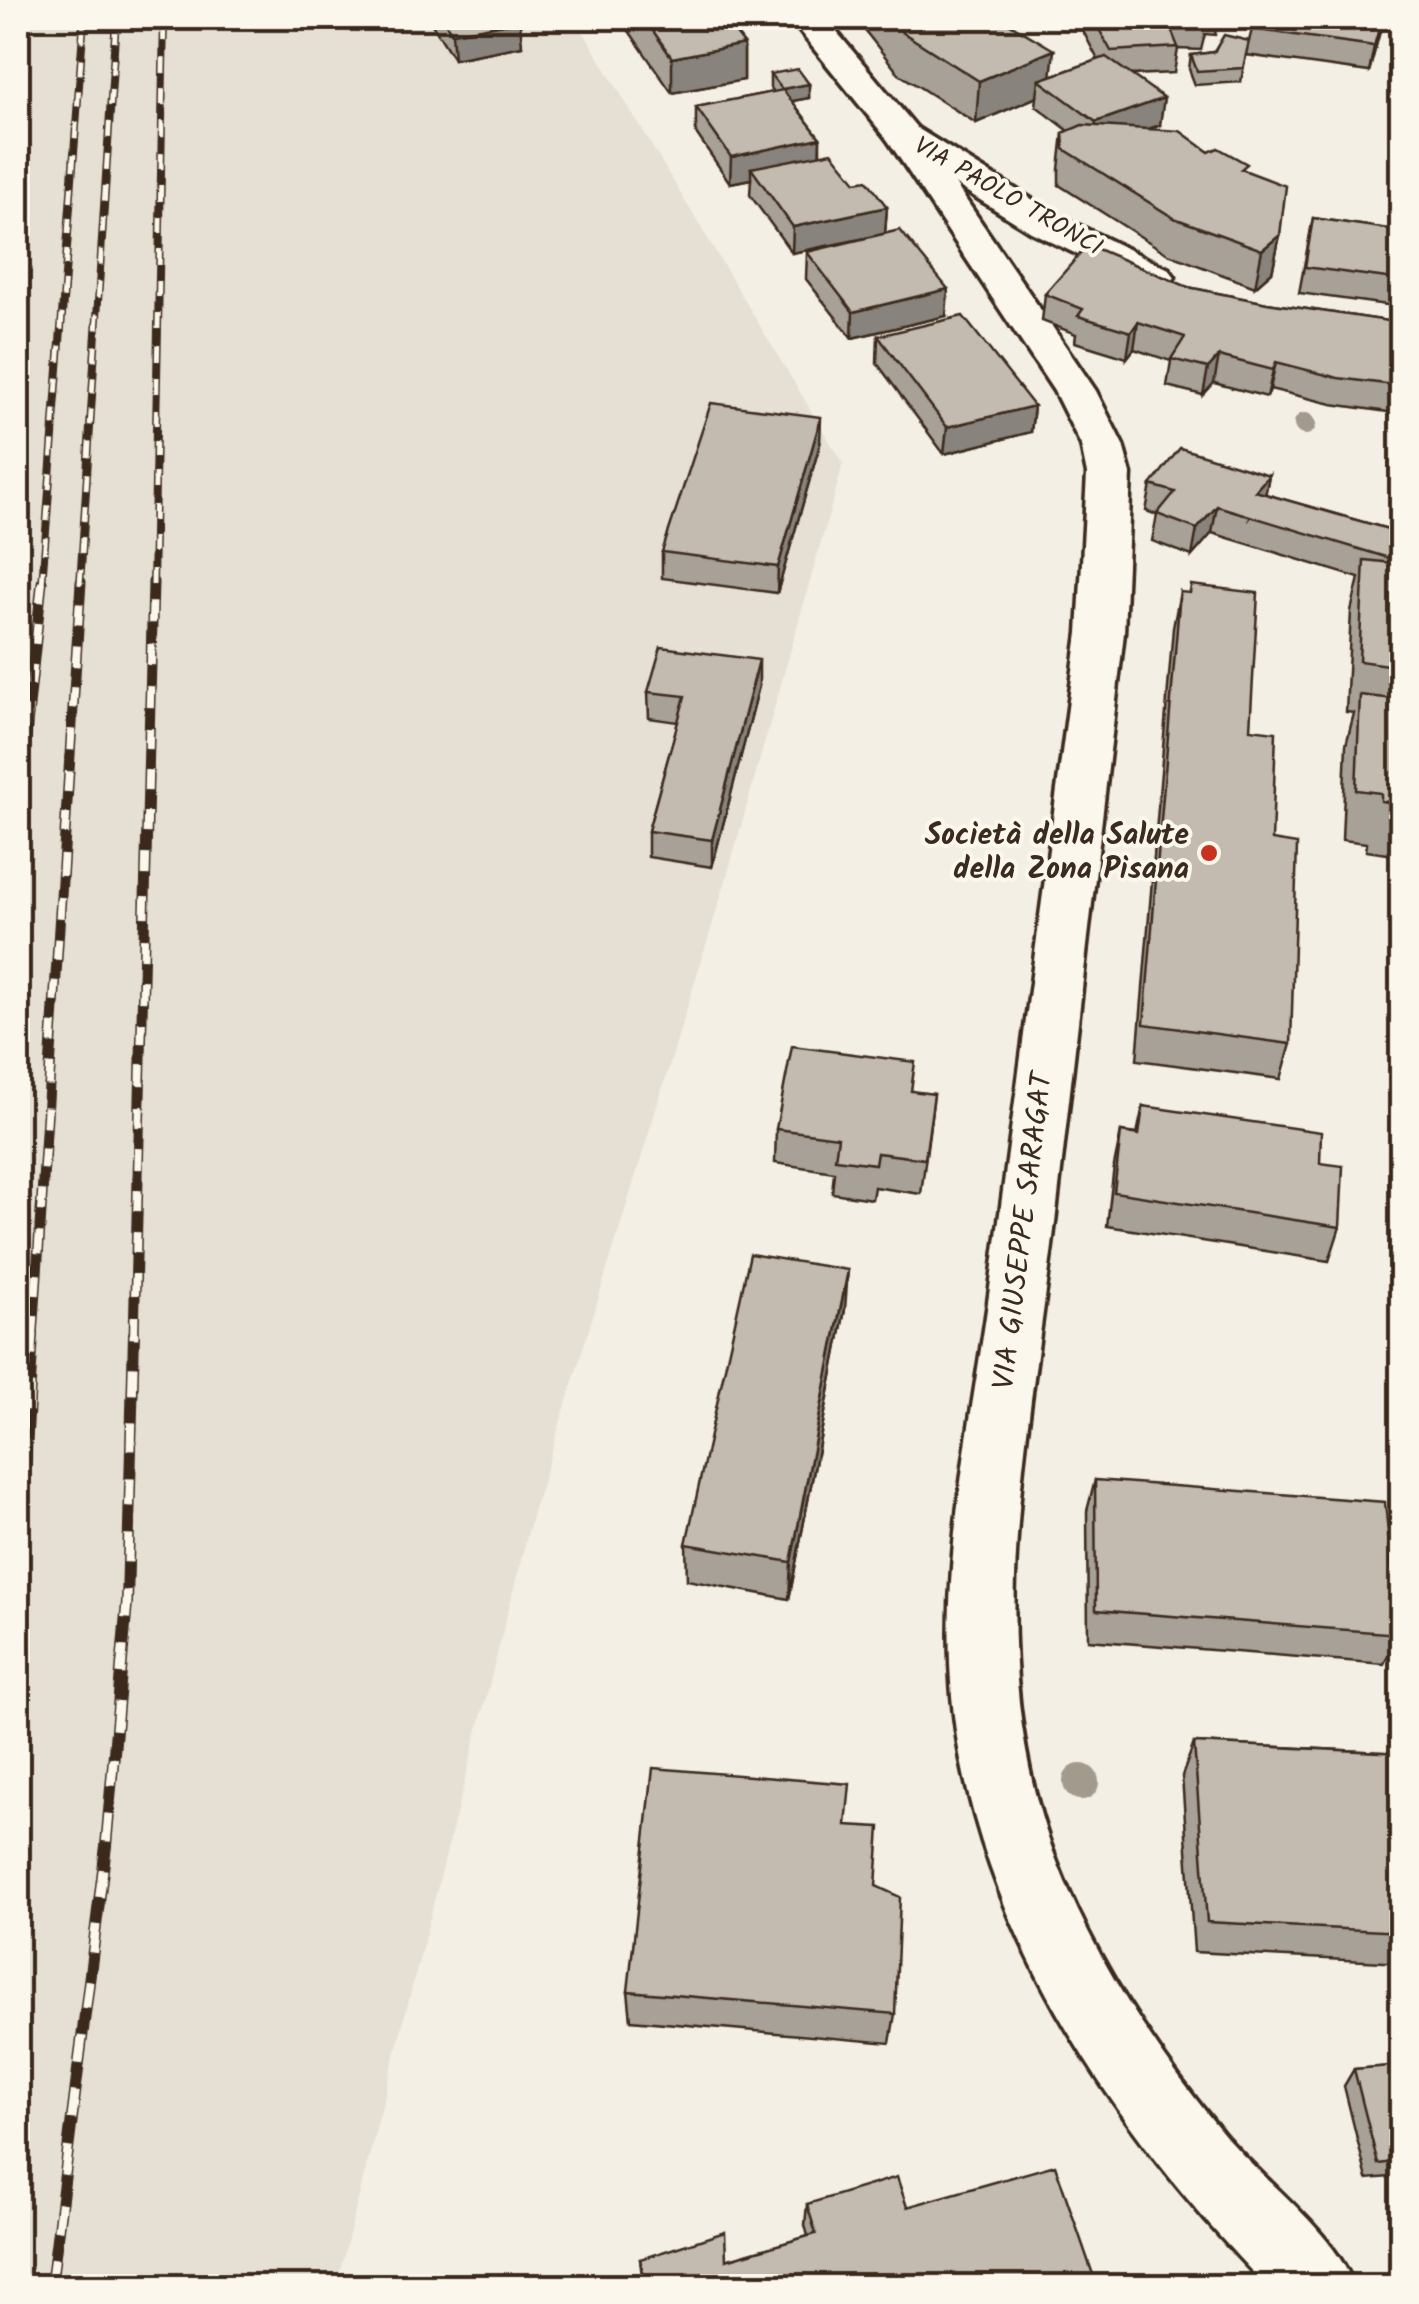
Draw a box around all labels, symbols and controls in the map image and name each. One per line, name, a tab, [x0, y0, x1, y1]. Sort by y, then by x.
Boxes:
street label: VIA PAOLO TRONCI	[906, 127, 1110, 267]
place label: Società della Salute della Zona Pisana	[925, 812, 1189, 894]
marker: Società della Salute della Zona Pisana	[1198, 842, 1220, 864]
street label: VIA GIUSEPPE SARAGAT	[981, 1067, 1068, 1392]

